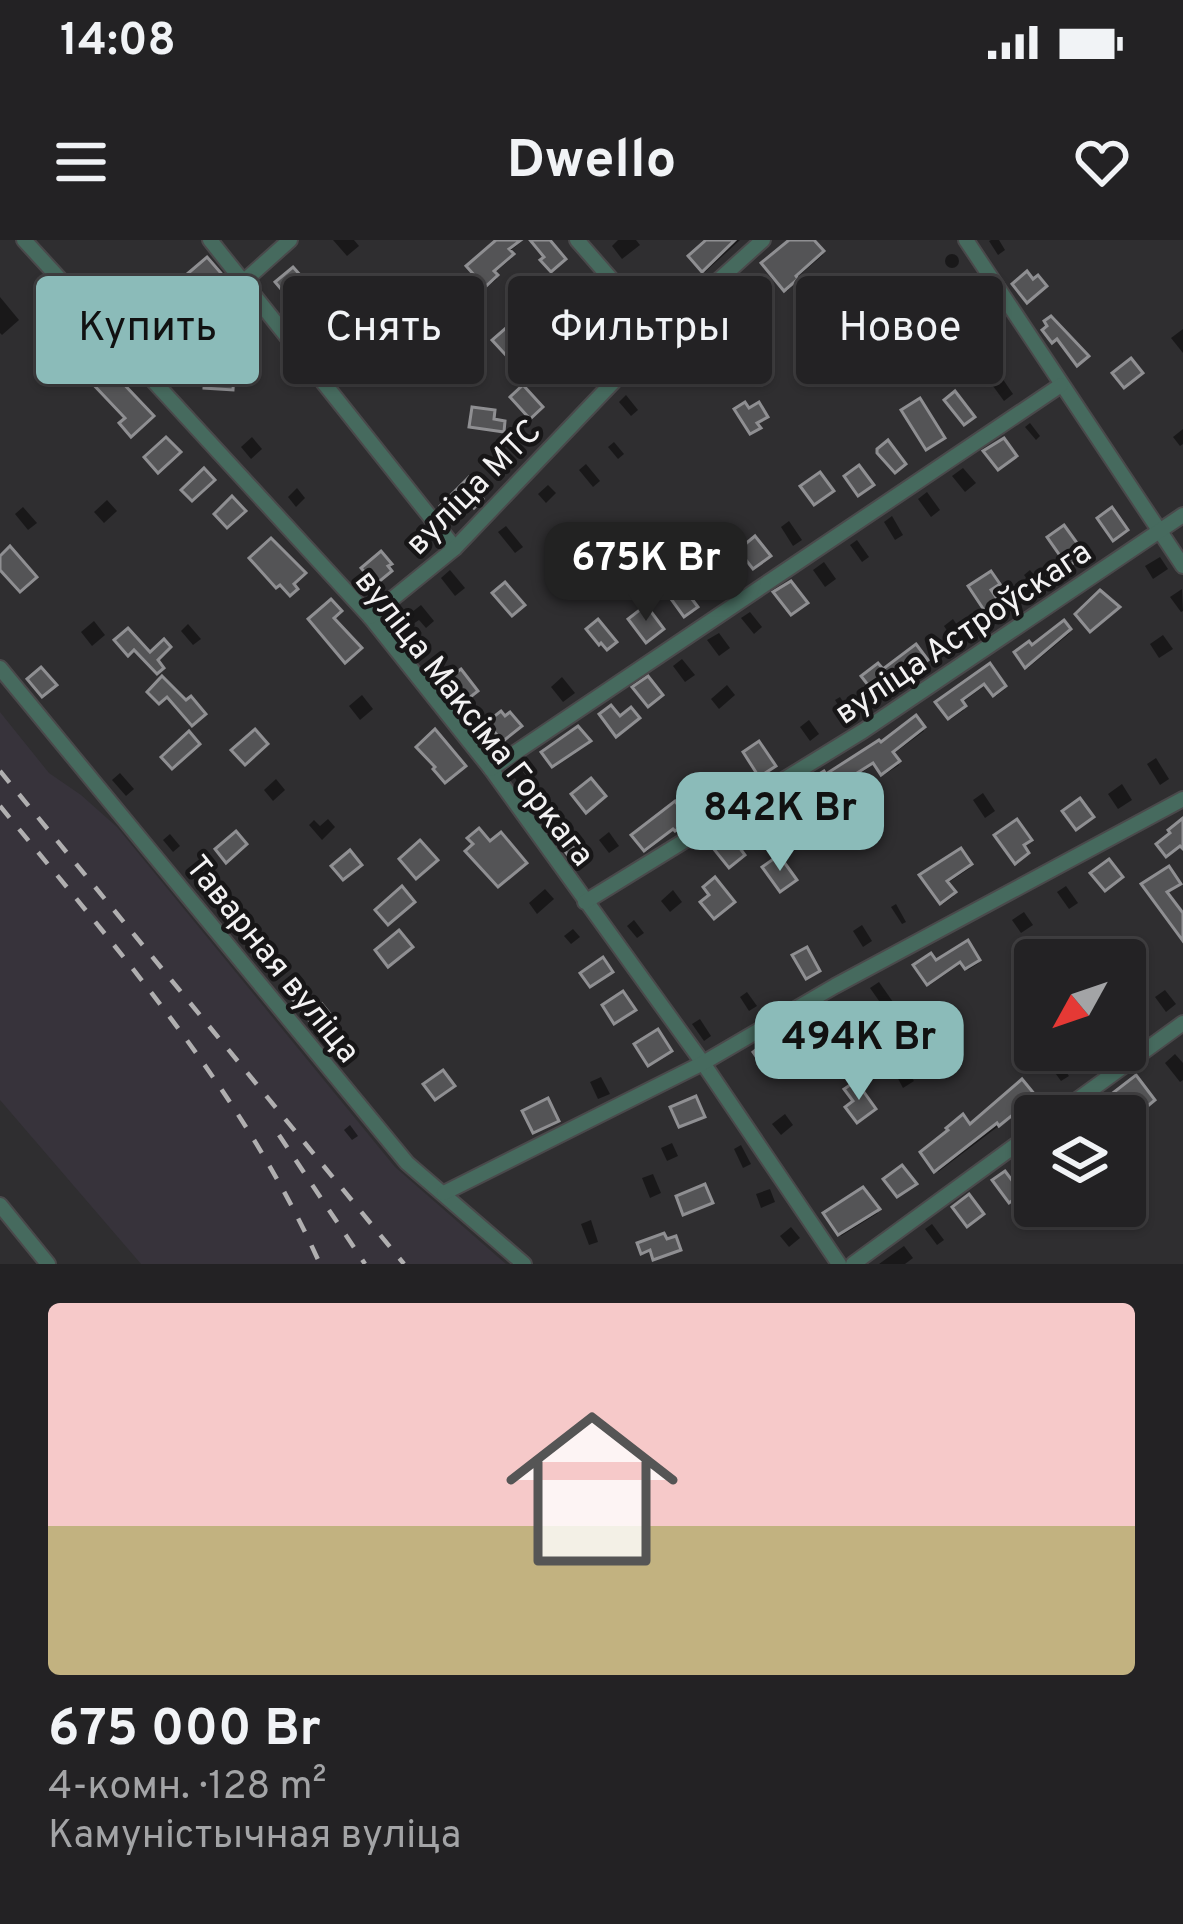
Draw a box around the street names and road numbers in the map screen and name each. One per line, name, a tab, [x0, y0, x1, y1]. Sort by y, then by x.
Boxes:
street label: вуліца МТС	[398, 412, 552, 566]
street label: вуліца Астроўскага	[828, 533, 1101, 736]
street label: вуліца Максіма Горкага	[344, 563, 602, 876]
street label: Таварная вуліца	[174, 848, 367, 1073]

